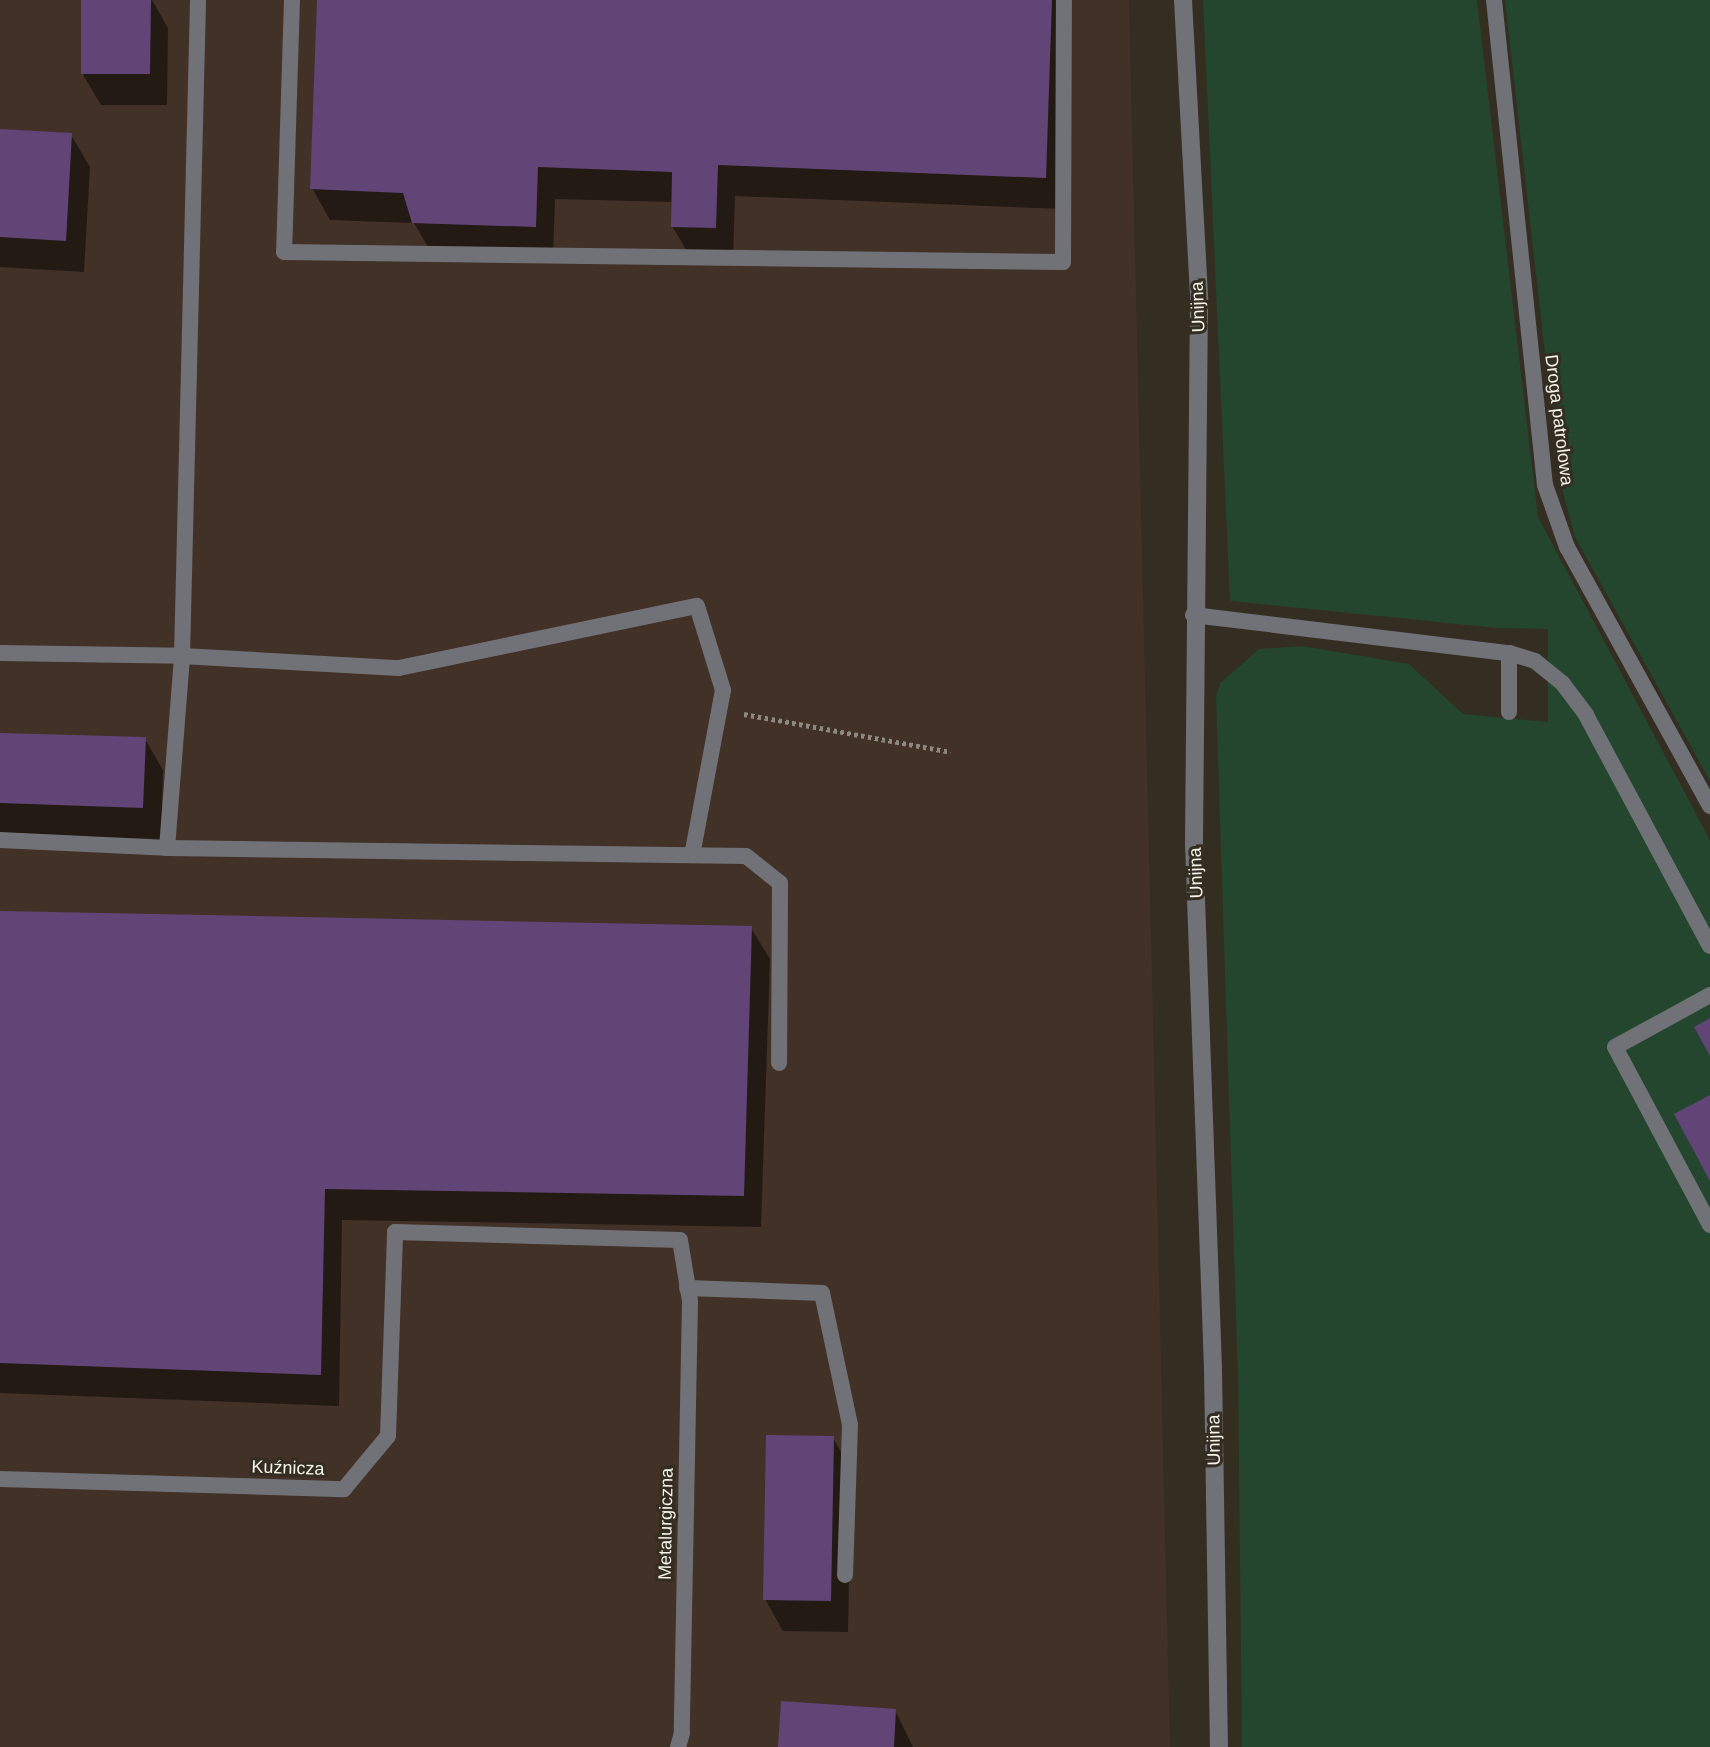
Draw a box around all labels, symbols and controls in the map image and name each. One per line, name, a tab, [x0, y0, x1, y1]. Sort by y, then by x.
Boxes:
street label: Unijna	[1186, 281, 1210, 333]
street label: Droga patrolowa	[1540, 353, 1578, 487]
street label: Unijna	[1184, 847, 1208, 899]
street label: Unijna	[1203, 1414, 1225, 1466]
street label: Kuźnicza	[251, 1456, 325, 1480]
street label: Metalurgiczna	[654, 1468, 678, 1580]

